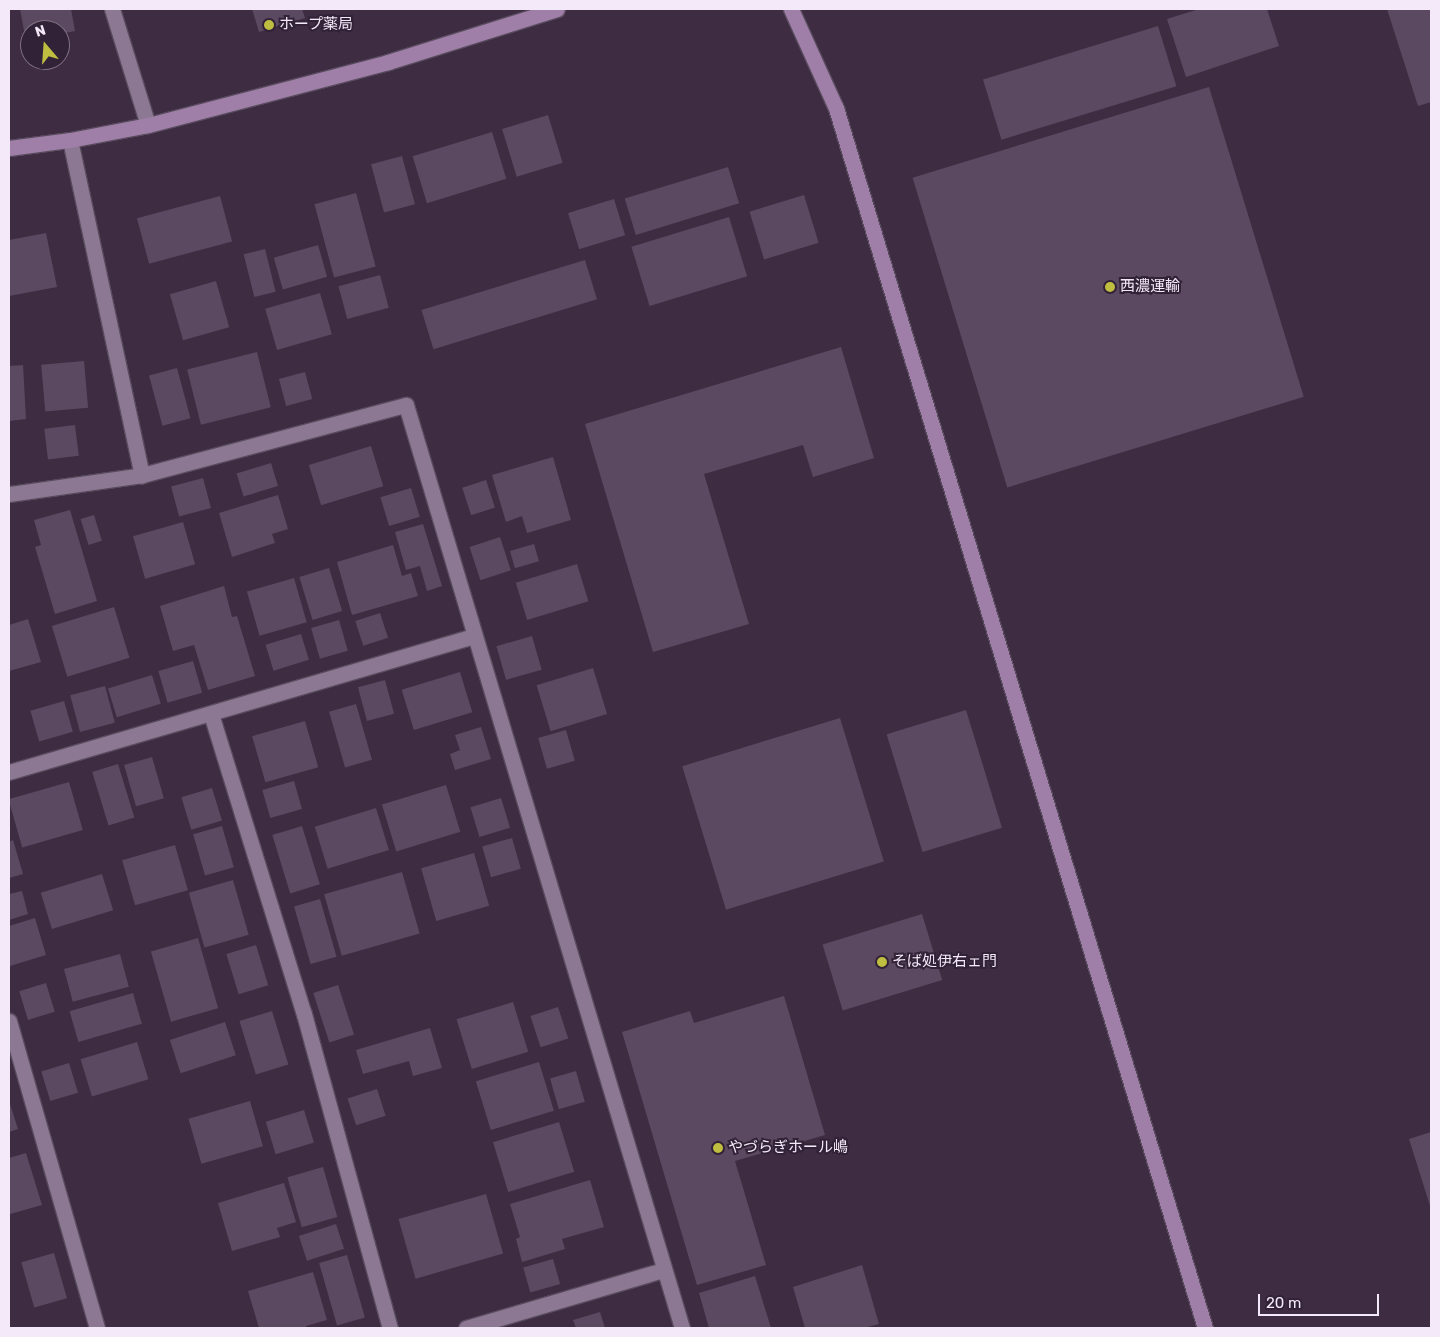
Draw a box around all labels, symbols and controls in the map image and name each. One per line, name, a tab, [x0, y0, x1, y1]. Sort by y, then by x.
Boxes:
place label: ホープ薬局	[279, 16, 354, 34]
marker: ホープ薬局	[263, 19, 275, 31]
north arrow	[20, 20, 70, 70]
text: N	[33, 22, 48, 41]
place label: 西濃運輸	[1120, 278, 1180, 296]
marker: 西濃運輸	[1104, 281, 1116, 293]
place label: そば処伊右ェ門	[892, 953, 997, 971]
marker: そば処伊右ェ門	[876, 956, 888, 968]
place label: やづらぎホール嶋	[728, 1139, 848, 1157]
marker: やづらぎホール嶋	[712, 1142, 724, 1154]
scale bar	[1260, 1284, 1381, 1316]
text: 20 m	[1266, 1294, 1301, 1312]

